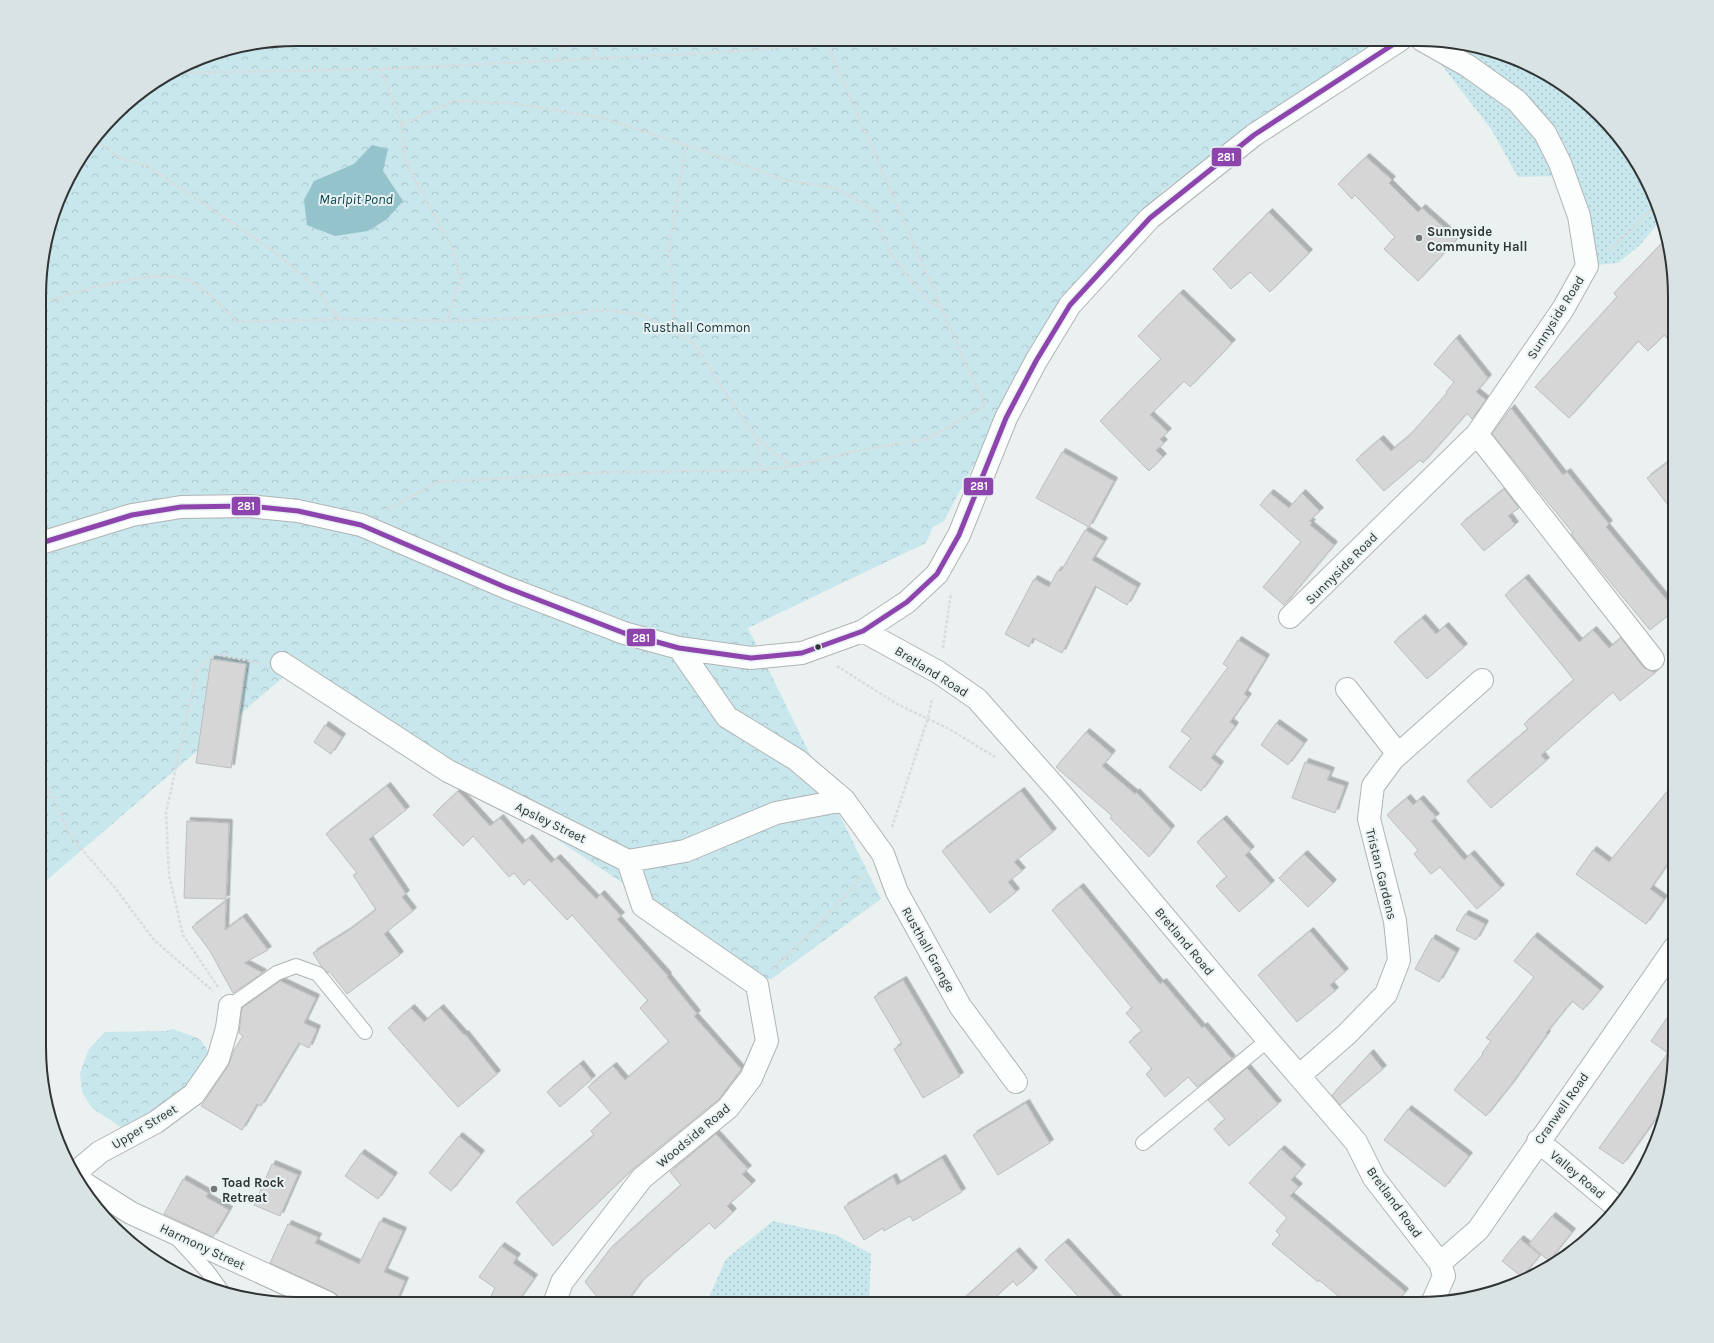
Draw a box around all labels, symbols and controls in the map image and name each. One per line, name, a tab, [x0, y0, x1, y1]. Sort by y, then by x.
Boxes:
line badge: 281	[1211, 147, 1242, 167]
text: 281	[1217, 151, 1235, 164]
water label: Marlpit Pond	[319, 191, 394, 208]
place label: Sunnyside Community Hall	[1427, 224, 1527, 254]
marker: Sunnyside Community Hall	[1414, 233, 1424, 243]
street label: Sunnyside Road	[1524, 273, 1587, 362]
park label: Rusthall Common	[643, 320, 751, 335]
line badge: 281	[963, 477, 994, 496]
text: 281	[970, 480, 988, 493]
line badge: 281	[231, 496, 261, 516]
text: 281	[237, 500, 255, 513]
street label: Sunnyside Road	[1302, 529, 1380, 607]
line badge: 281	[626, 628, 656, 647]
text: 281	[632, 632, 650, 645]
unlabelled marker	[813, 642, 823, 652]
street label: Bretland Road	[892, 643, 971, 700]
street label: Apsley Street	[513, 799, 589, 846]
street label: Tristan Gardens	[1363, 827, 1400, 921]
street label: Rusthall Grange	[899, 904, 958, 995]
street label: Bretland Road	[1152, 904, 1217, 978]
street label: Cranwell Road	[1531, 1070, 1592, 1147]
street label: Woodside Road	[654, 1100, 733, 1170]
street label: Upper Street	[109, 1101, 180, 1152]
street label: Valley Road	[1547, 1147, 1608, 1202]
street label: Bretland Road	[1364, 1164, 1425, 1241]
place label: Toad Rock Retreat	[222, 1175, 285, 1205]
marker: Toad Rock Retreat	[209, 1184, 219, 1194]
street label: Harmony Street	[158, 1220, 248, 1273]

